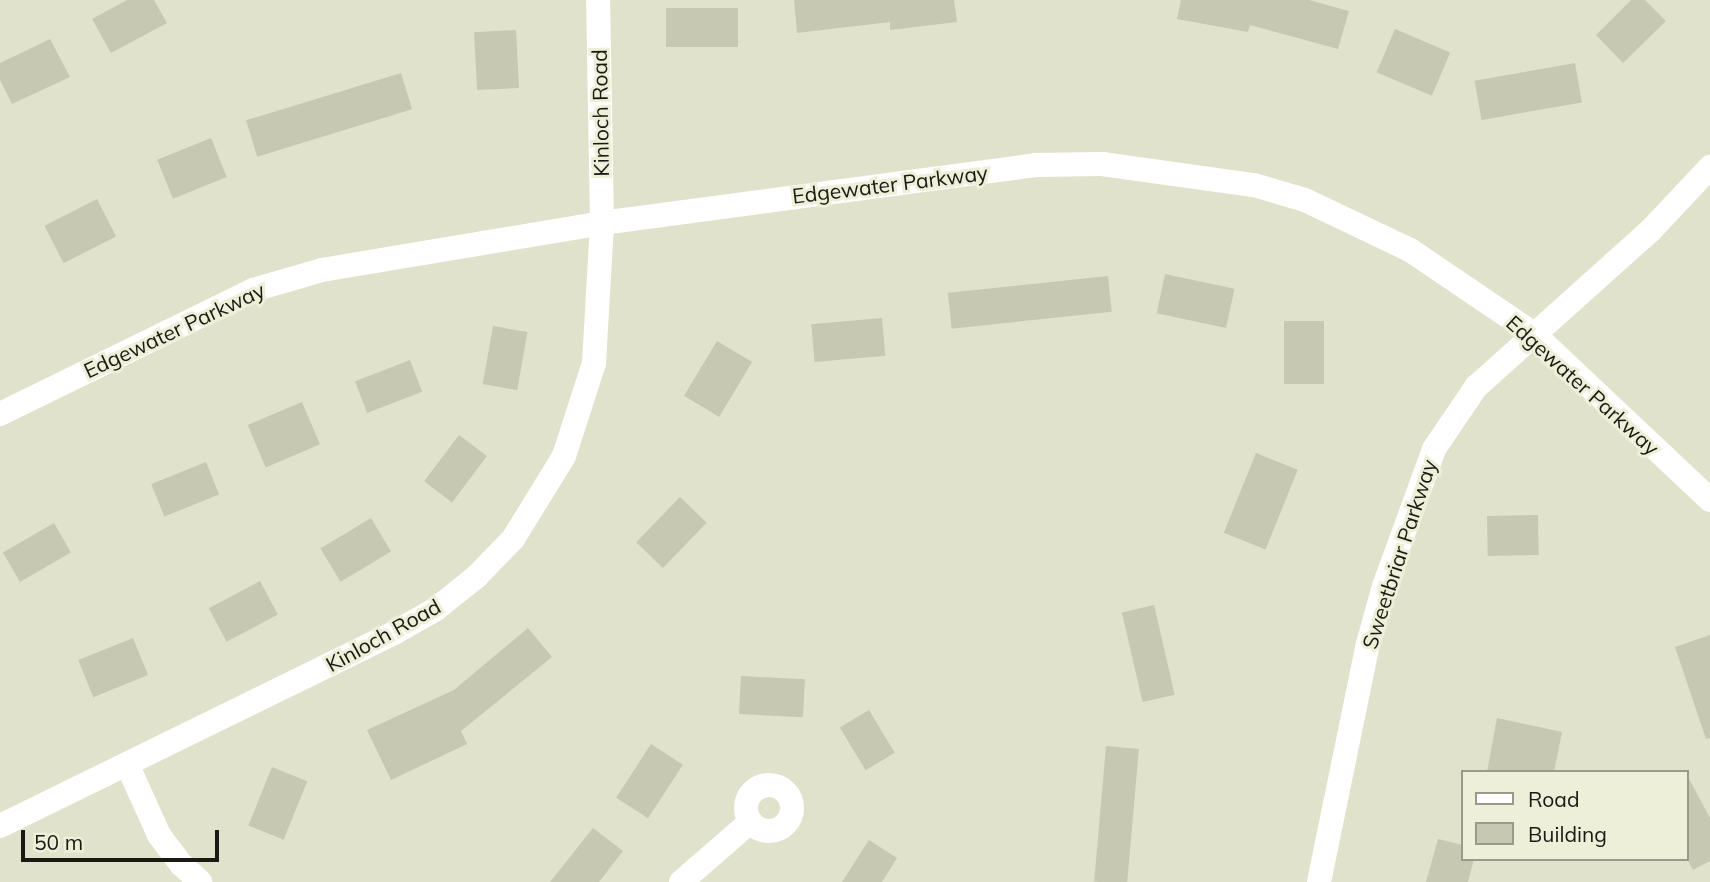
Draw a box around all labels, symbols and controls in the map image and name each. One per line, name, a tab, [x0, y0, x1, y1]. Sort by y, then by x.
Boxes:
street label: Kinloch Road	[586, 49, 614, 177]
street label: Edgewater Parkway	[791, 160, 989, 208]
street label: Edgewater Parkway	[80, 277, 268, 383]
street label: Edgewater Parkway	[1501, 310, 1665, 460]
street label: Sweetbriar Parkway	[1356, 456, 1442, 652]
street label: Kinloch Road	[321, 593, 445, 677]
legend	[1462, 770, 1689, 861]
text: Road	[1528, 786, 1579, 812]
scale bar	[24, 816, 222, 860]
text: Building	[1528, 821, 1607, 847]
text: 50 m	[34, 829, 83, 855]

